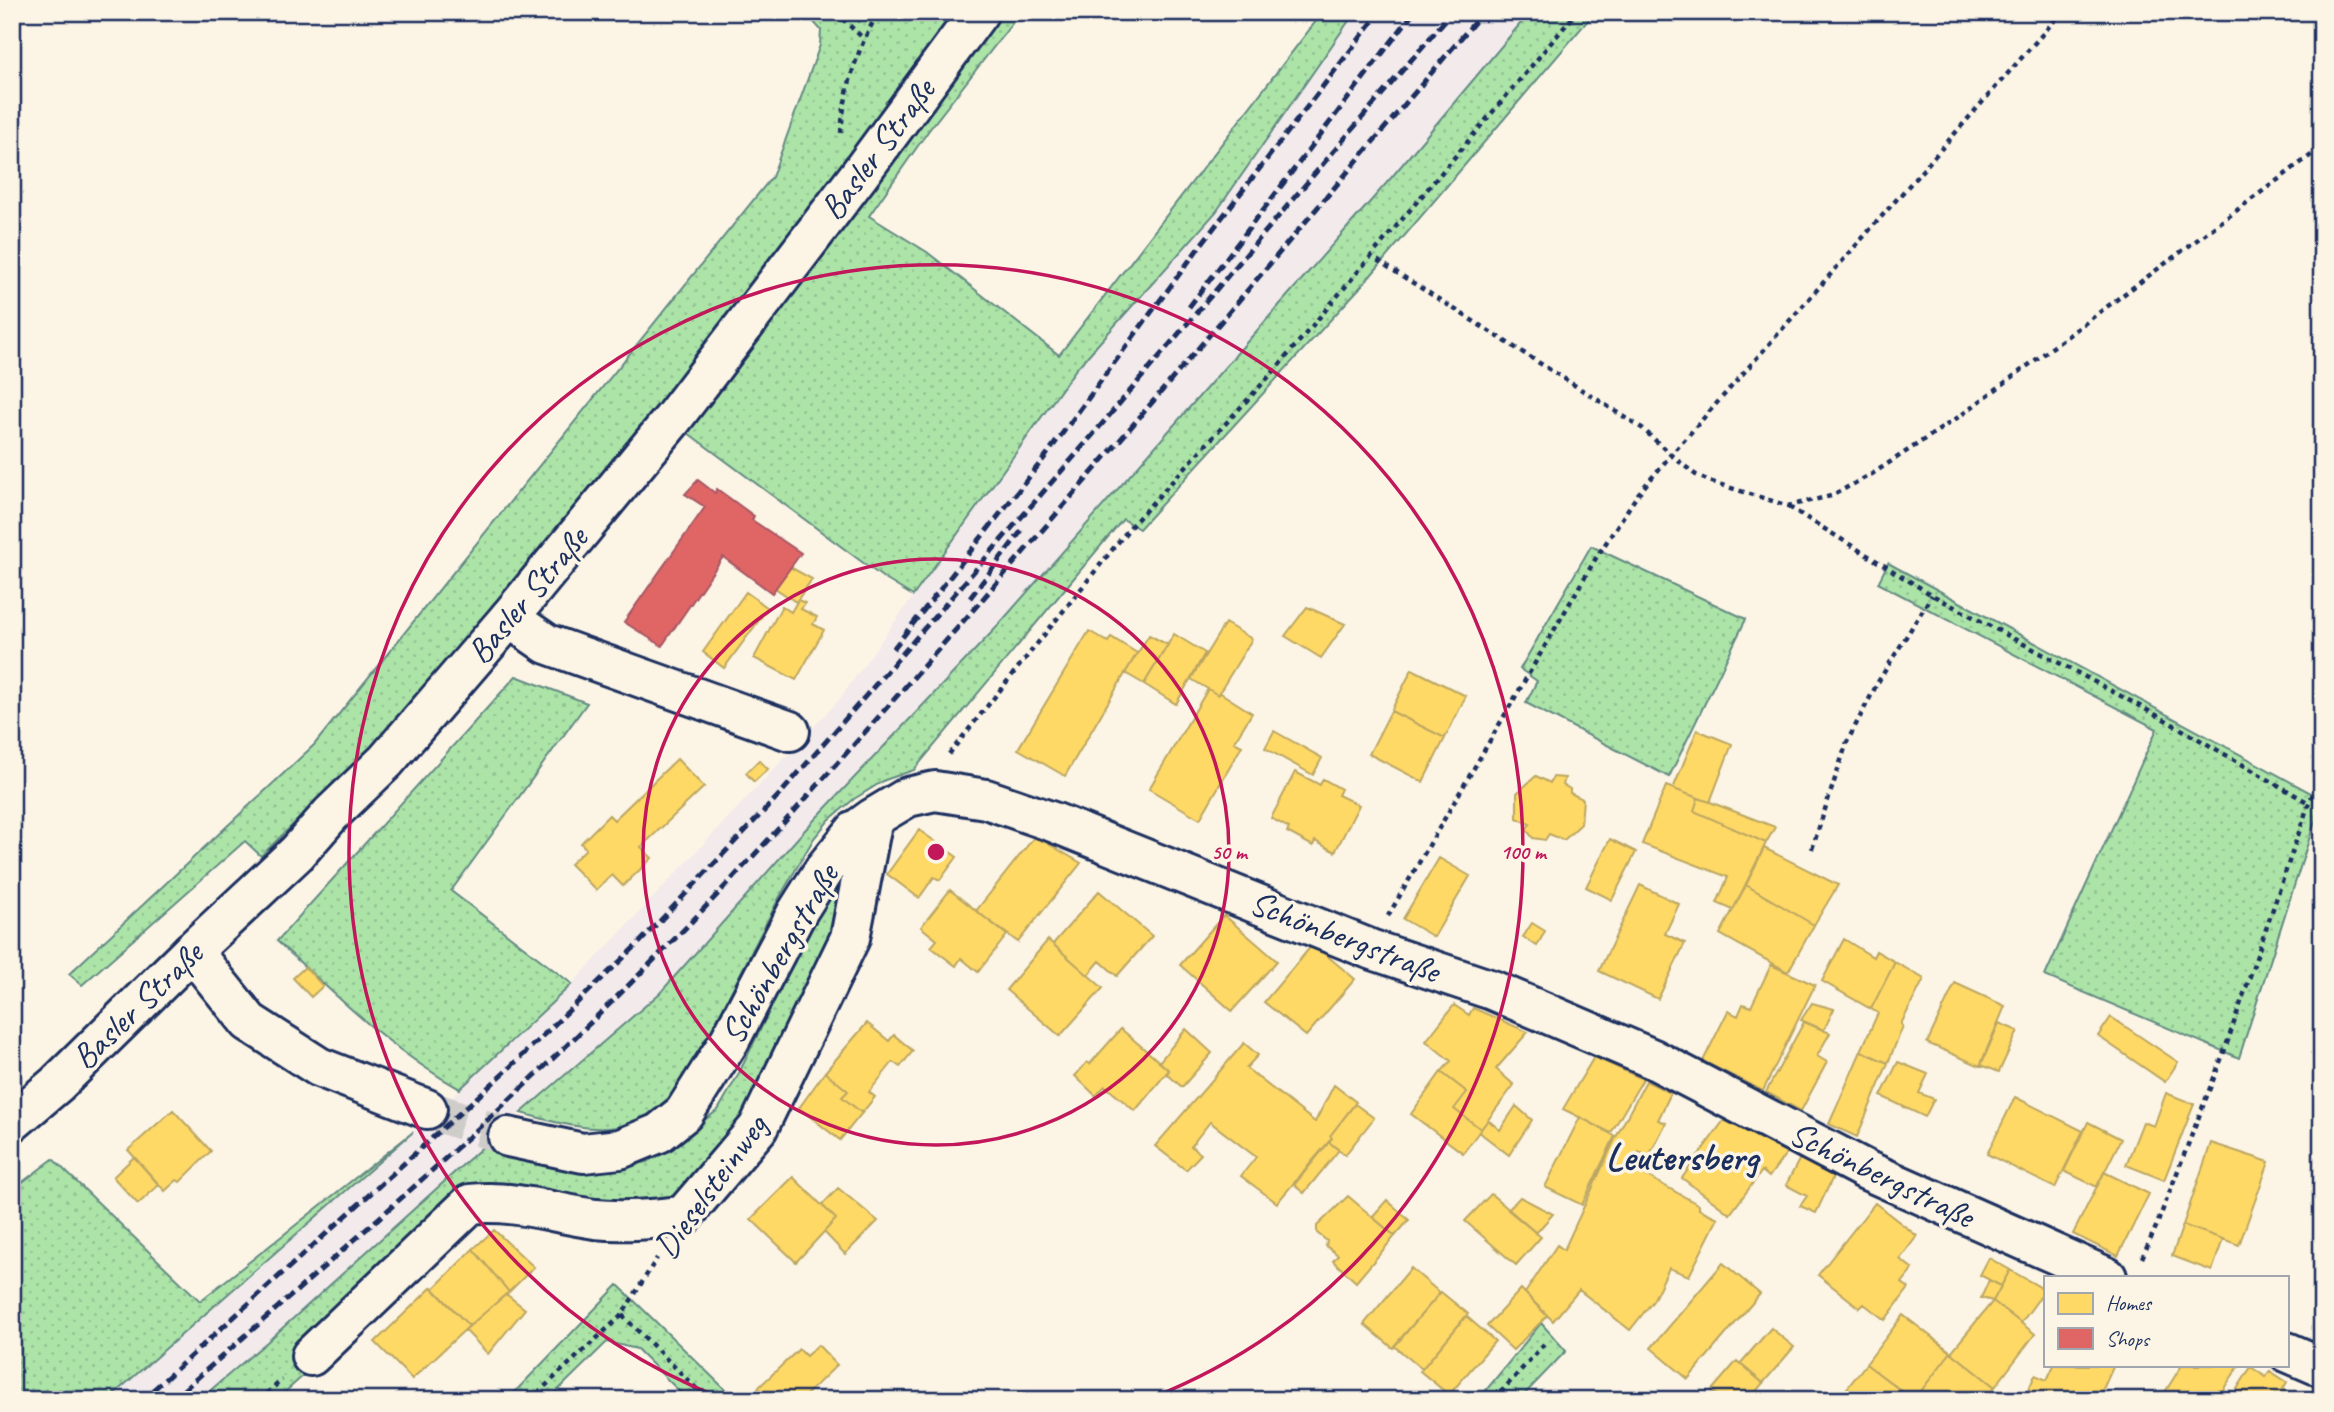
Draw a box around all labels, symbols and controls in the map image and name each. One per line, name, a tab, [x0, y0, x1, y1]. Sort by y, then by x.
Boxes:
street label: Basler Straße	[810, 68, 947, 229]
street label: Basler Straße	[457, 516, 599, 673]
text: 50 m	[1211, 839, 1249, 865]
text: 100 m	[1500, 839, 1548, 865]
centre of rings	[924, 840, 948, 864]
street label: Schönbergstraße	[710, 854, 850, 1052]
street label: Schönbergstraße	[1243, 880, 1449, 994]
street label: Basler Straße	[62, 930, 214, 1079]
street label: Dieselsteinweg	[643, 1104, 779, 1267]
street label: Schönbergstraße	[1782, 1110, 1984, 1240]
district label: Leutersberg	[1606, 1134, 1761, 1181]
legend	[2044, 1276, 2288, 1366]
text: Homes	[2106, 1290, 2153, 1316]
text: Shops	[2106, 1326, 2151, 1352]

